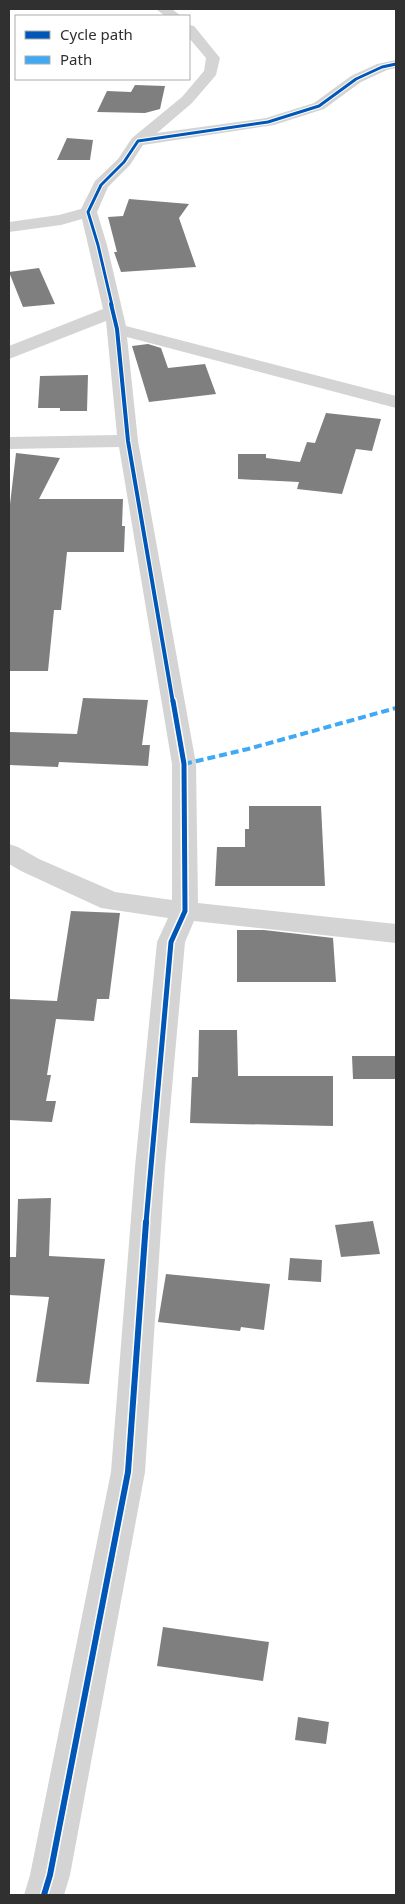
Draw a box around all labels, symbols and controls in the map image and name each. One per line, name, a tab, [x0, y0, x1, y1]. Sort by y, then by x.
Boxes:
legend	[15, 15, 190, 80]
text: Cycle path	[60, 24, 133, 44]
text: Path	[60, 49, 92, 69]

